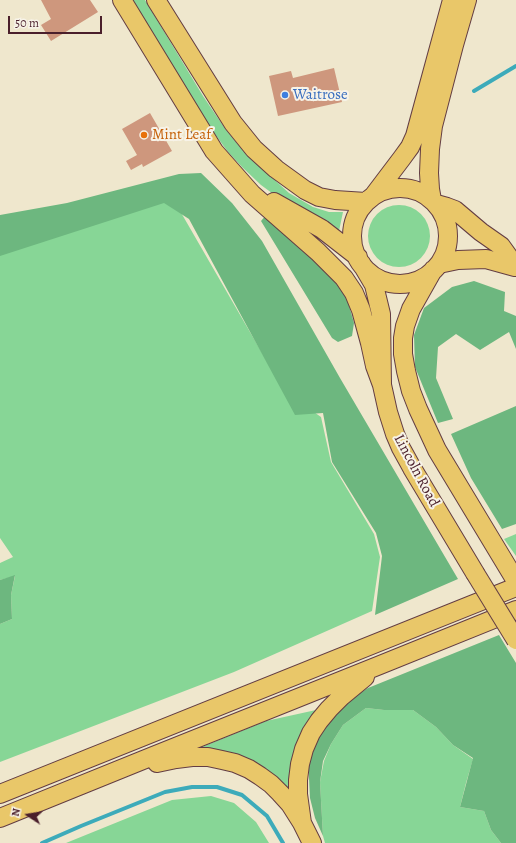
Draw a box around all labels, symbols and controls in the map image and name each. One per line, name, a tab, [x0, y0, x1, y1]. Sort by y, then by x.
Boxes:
scale bar	[10, 8, 104, 34]
text: 50 m	[15, 15, 39, 31]
place label: Waitrose	[293, 86, 348, 104]
marker: Waitrose	[280, 90, 290, 100]
place label: Mint Leaf	[152, 126, 211, 144]
marker: Mint Leaf	[139, 130, 149, 140]
street label: Lincoln Road	[389, 432, 443, 510]
north arrow	[8, 795, 48, 835]
text: N	[8, 807, 24, 818]

